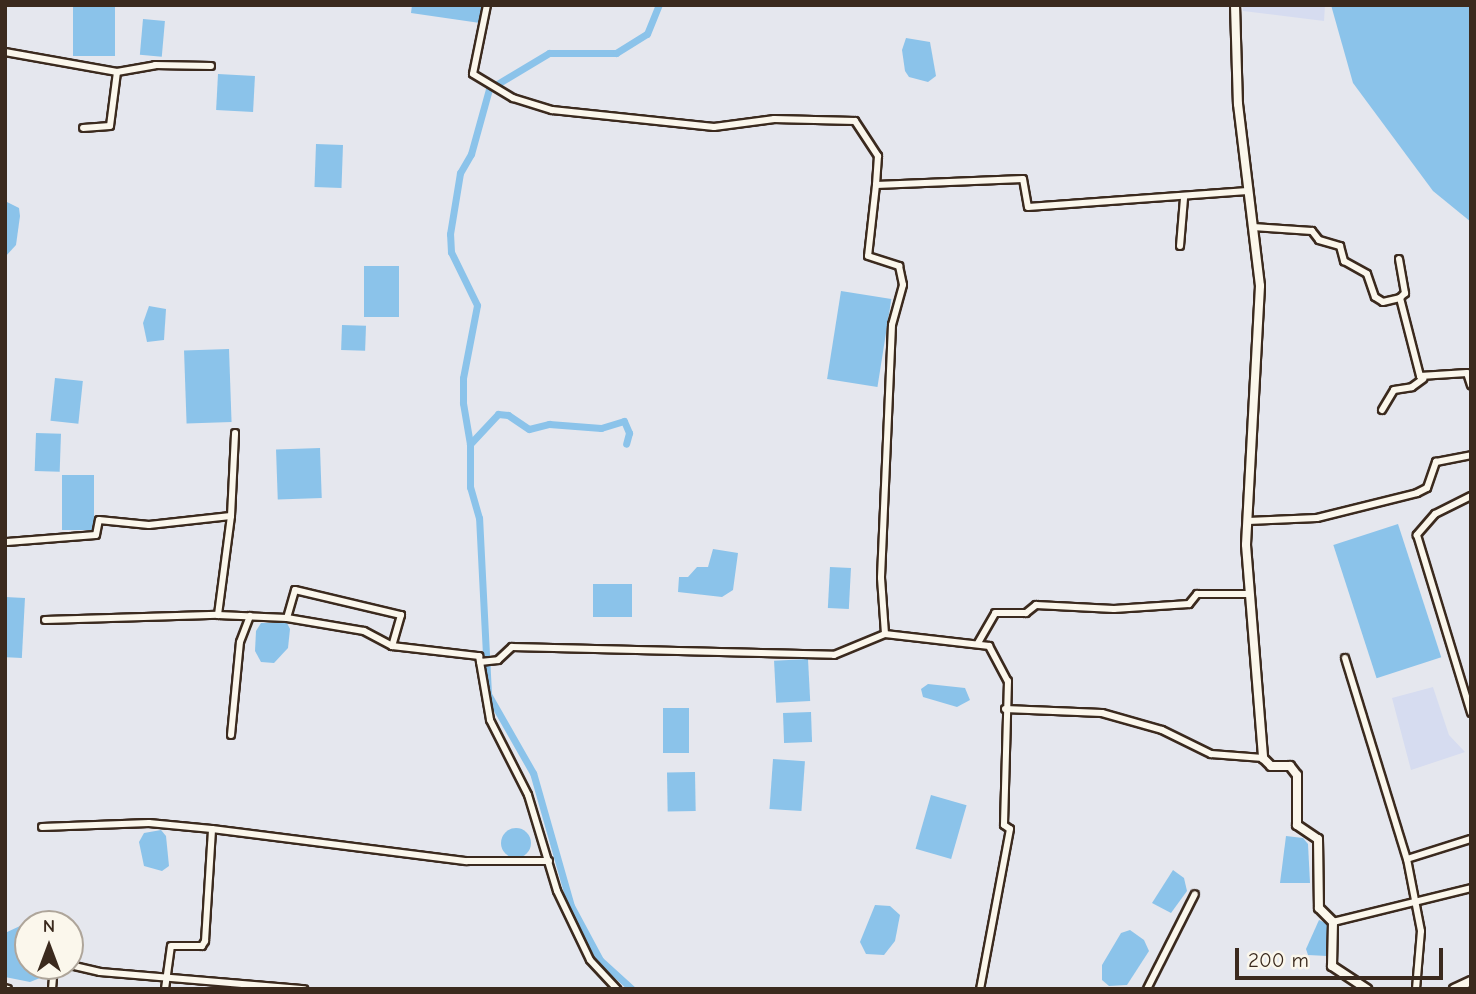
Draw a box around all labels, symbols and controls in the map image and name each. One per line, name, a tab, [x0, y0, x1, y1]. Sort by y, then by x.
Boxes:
north arrow	[14, 910, 84, 980]
text: N	[43, 915, 55, 937]
scale bar	[1238, 934, 1446, 978]
text: 200 m	[1248, 948, 1309, 972]

